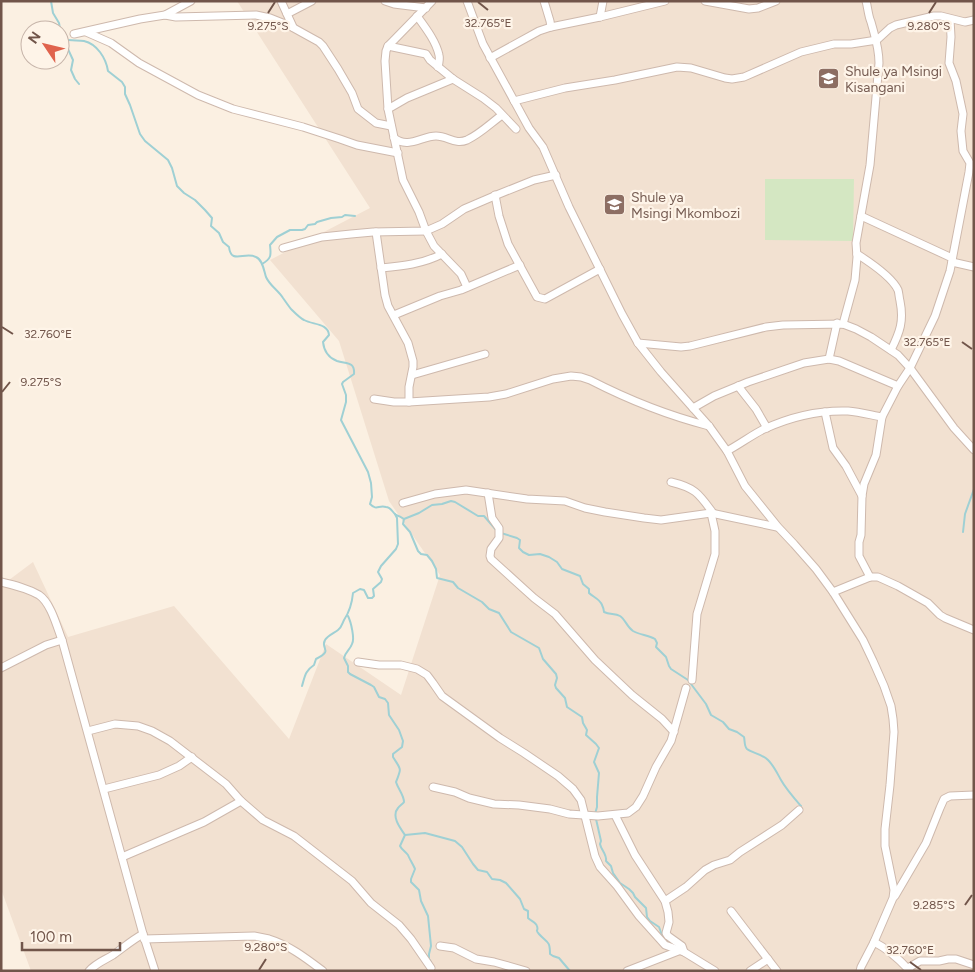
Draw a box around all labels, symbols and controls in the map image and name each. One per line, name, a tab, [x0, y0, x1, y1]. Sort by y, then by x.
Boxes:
text: 32.765°E	[464, 16, 512, 30]
text: 9.275°S	[247, 19, 289, 33]
text: 9.280°S	[908, 19, 950, 33]
north arrow	[20, 20, 70, 70]
text: N	[25, 29, 45, 47]
place label: Shule ya Msingi Kisangani	[845, 63, 942, 96]
school or university icon: Shule ya Msingi Kisangani	[817, 67, 841, 91]
place label: Shule ya Msingi Mkombozi	[631, 189, 740, 222]
school or university icon: Shule ya Msingi Mkombozi	[603, 193, 627, 217]
text: 32.760°E	[24, 327, 72, 341]
text: 32.765°E	[903, 335, 951, 349]
text: 9.275°S	[20, 375, 62, 389]
text: 9.285°S	[913, 898, 955, 912]
scale bar	[22, 920, 120, 952]
text: 100 m	[30, 928, 72, 946]
text: 9.280°S	[245, 940, 287, 954]
text: 32.760°E	[886, 943, 934, 957]

